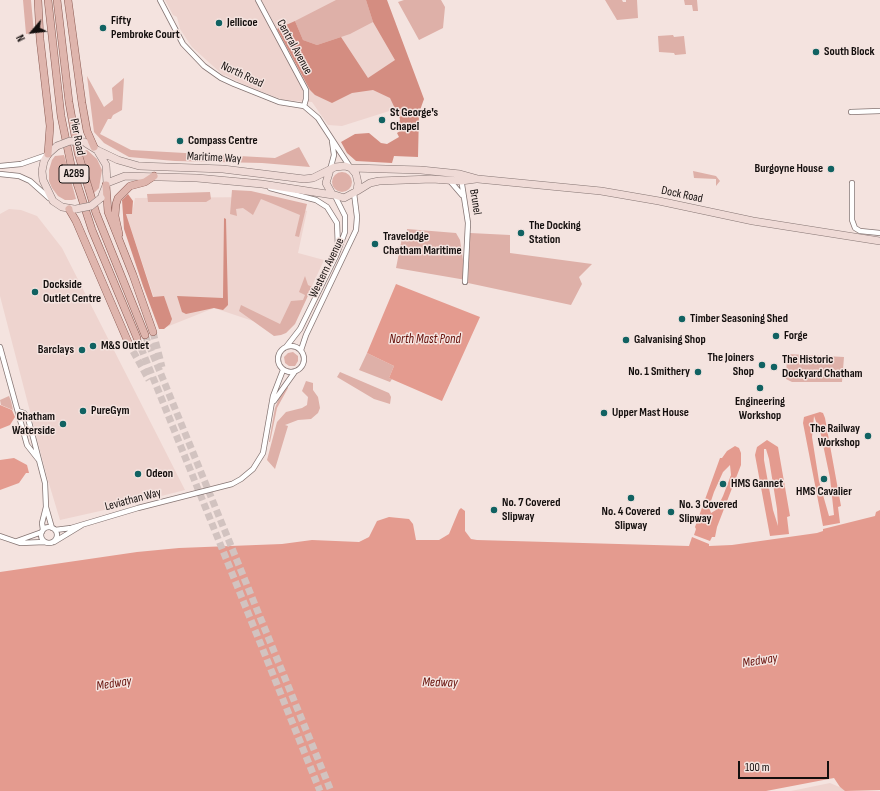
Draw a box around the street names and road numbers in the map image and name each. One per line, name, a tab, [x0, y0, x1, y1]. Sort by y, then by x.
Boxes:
street label: Central Avenue	[273, 17, 315, 77]
street label: North Road	[218, 59, 266, 91]
street label: Pier Road	[66, 117, 88, 157]
street label: Maritime Way	[186, 149, 242, 167]
road number: A289	[59, 165, 89, 183]
street label: Dock Road	[660, 184, 704, 206]
street label: Brunel	[466, 188, 484, 216]
street label: Western Avenue	[306, 236, 348, 300]
street label: Leviathan Way	[103, 486, 163, 514]

